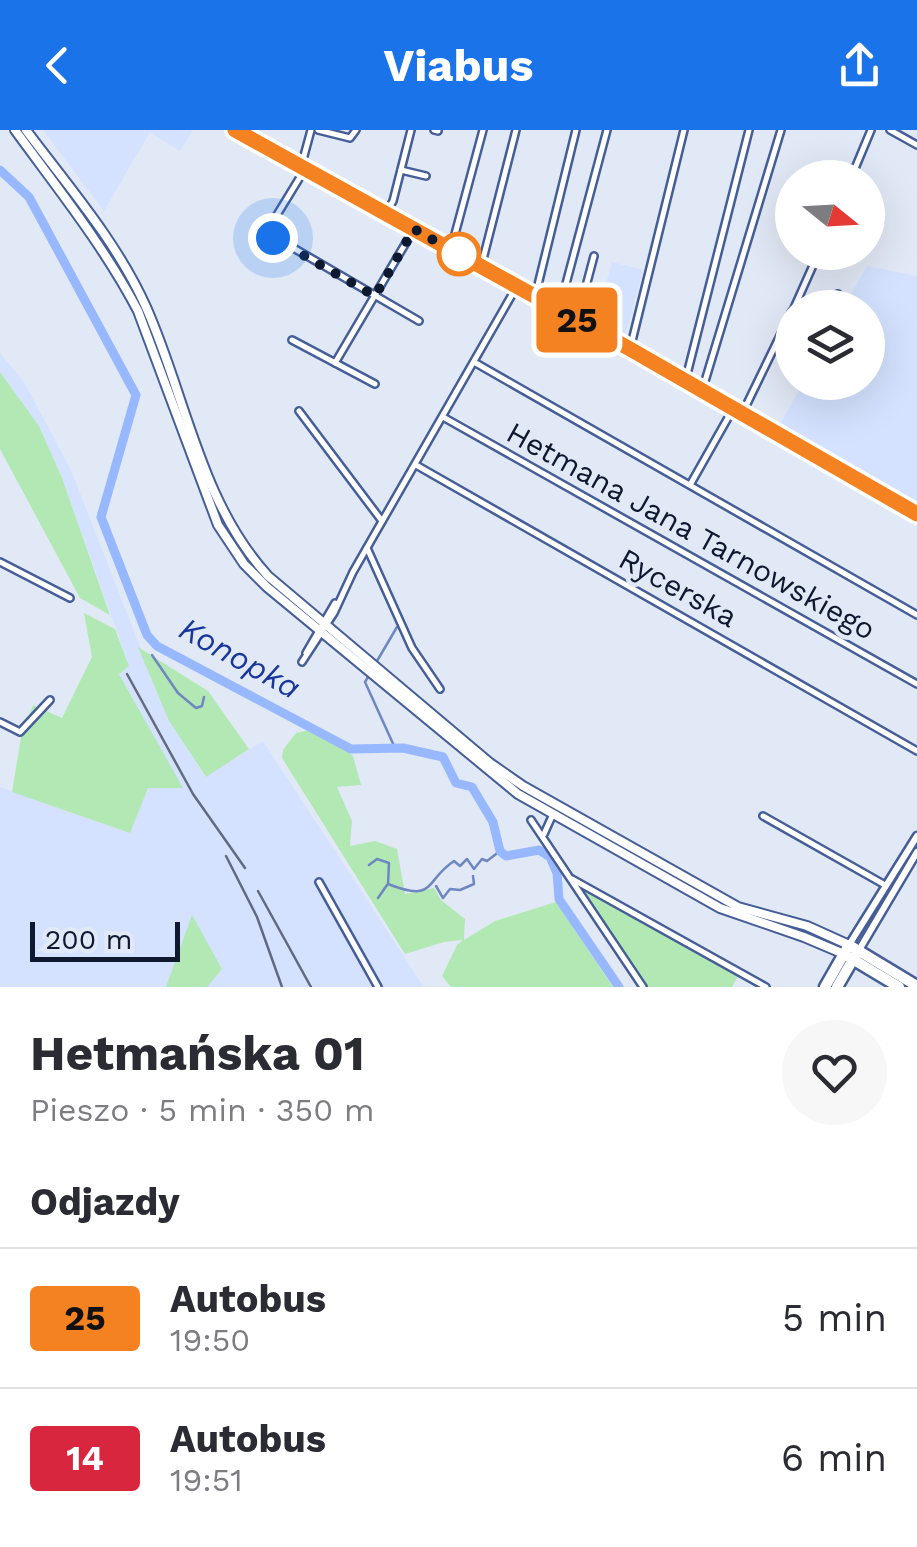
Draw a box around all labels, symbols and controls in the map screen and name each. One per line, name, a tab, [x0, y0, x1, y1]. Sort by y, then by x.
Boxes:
icon: back	[30, 38, 85, 93]
icon: share	[832, 38, 887, 93]
text: Viabus	[384, 39, 533, 92]
north arrow	[775, 160, 885, 270]
map controls	[775, 160, 885, 400]
your location	[248, 213, 298, 263]
unlabelled marker	[438, 233, 480, 275]
line badge: 25	[532, 288, 622, 352]
button: layers	[775, 290, 885, 400]
text: 25	[556, 299, 598, 341]
street label: Hetmana Jana Tarnowskiego	[501, 414, 882, 647]
street label: Rycerska	[613, 541, 743, 634]
water label: Konopka	[173, 609, 307, 707]
scale bar	[30, 917, 180, 961]
text: 200 m	[45, 923, 132, 956]
button: heart	[782, 1020, 887, 1125]
text: Hetmańska 01	[30, 1025, 365, 1082]
text: Pieszo · 5 min · 350 m	[30, 1091, 374, 1129]
text: Odjazdy	[30, 1180, 180, 1224]
text: Autobus	[170, 1277, 326, 1321]
text: 5 min	[782, 1296, 887, 1340]
text: 25	[64, 1297, 106, 1339]
text: 19:50	[170, 1321, 250, 1359]
text: Autobus	[170, 1417, 326, 1461]
text: 6 min	[781, 1436, 887, 1480]
text: 14	[66, 1437, 104, 1479]
text: 19:51	[170, 1461, 243, 1499]

